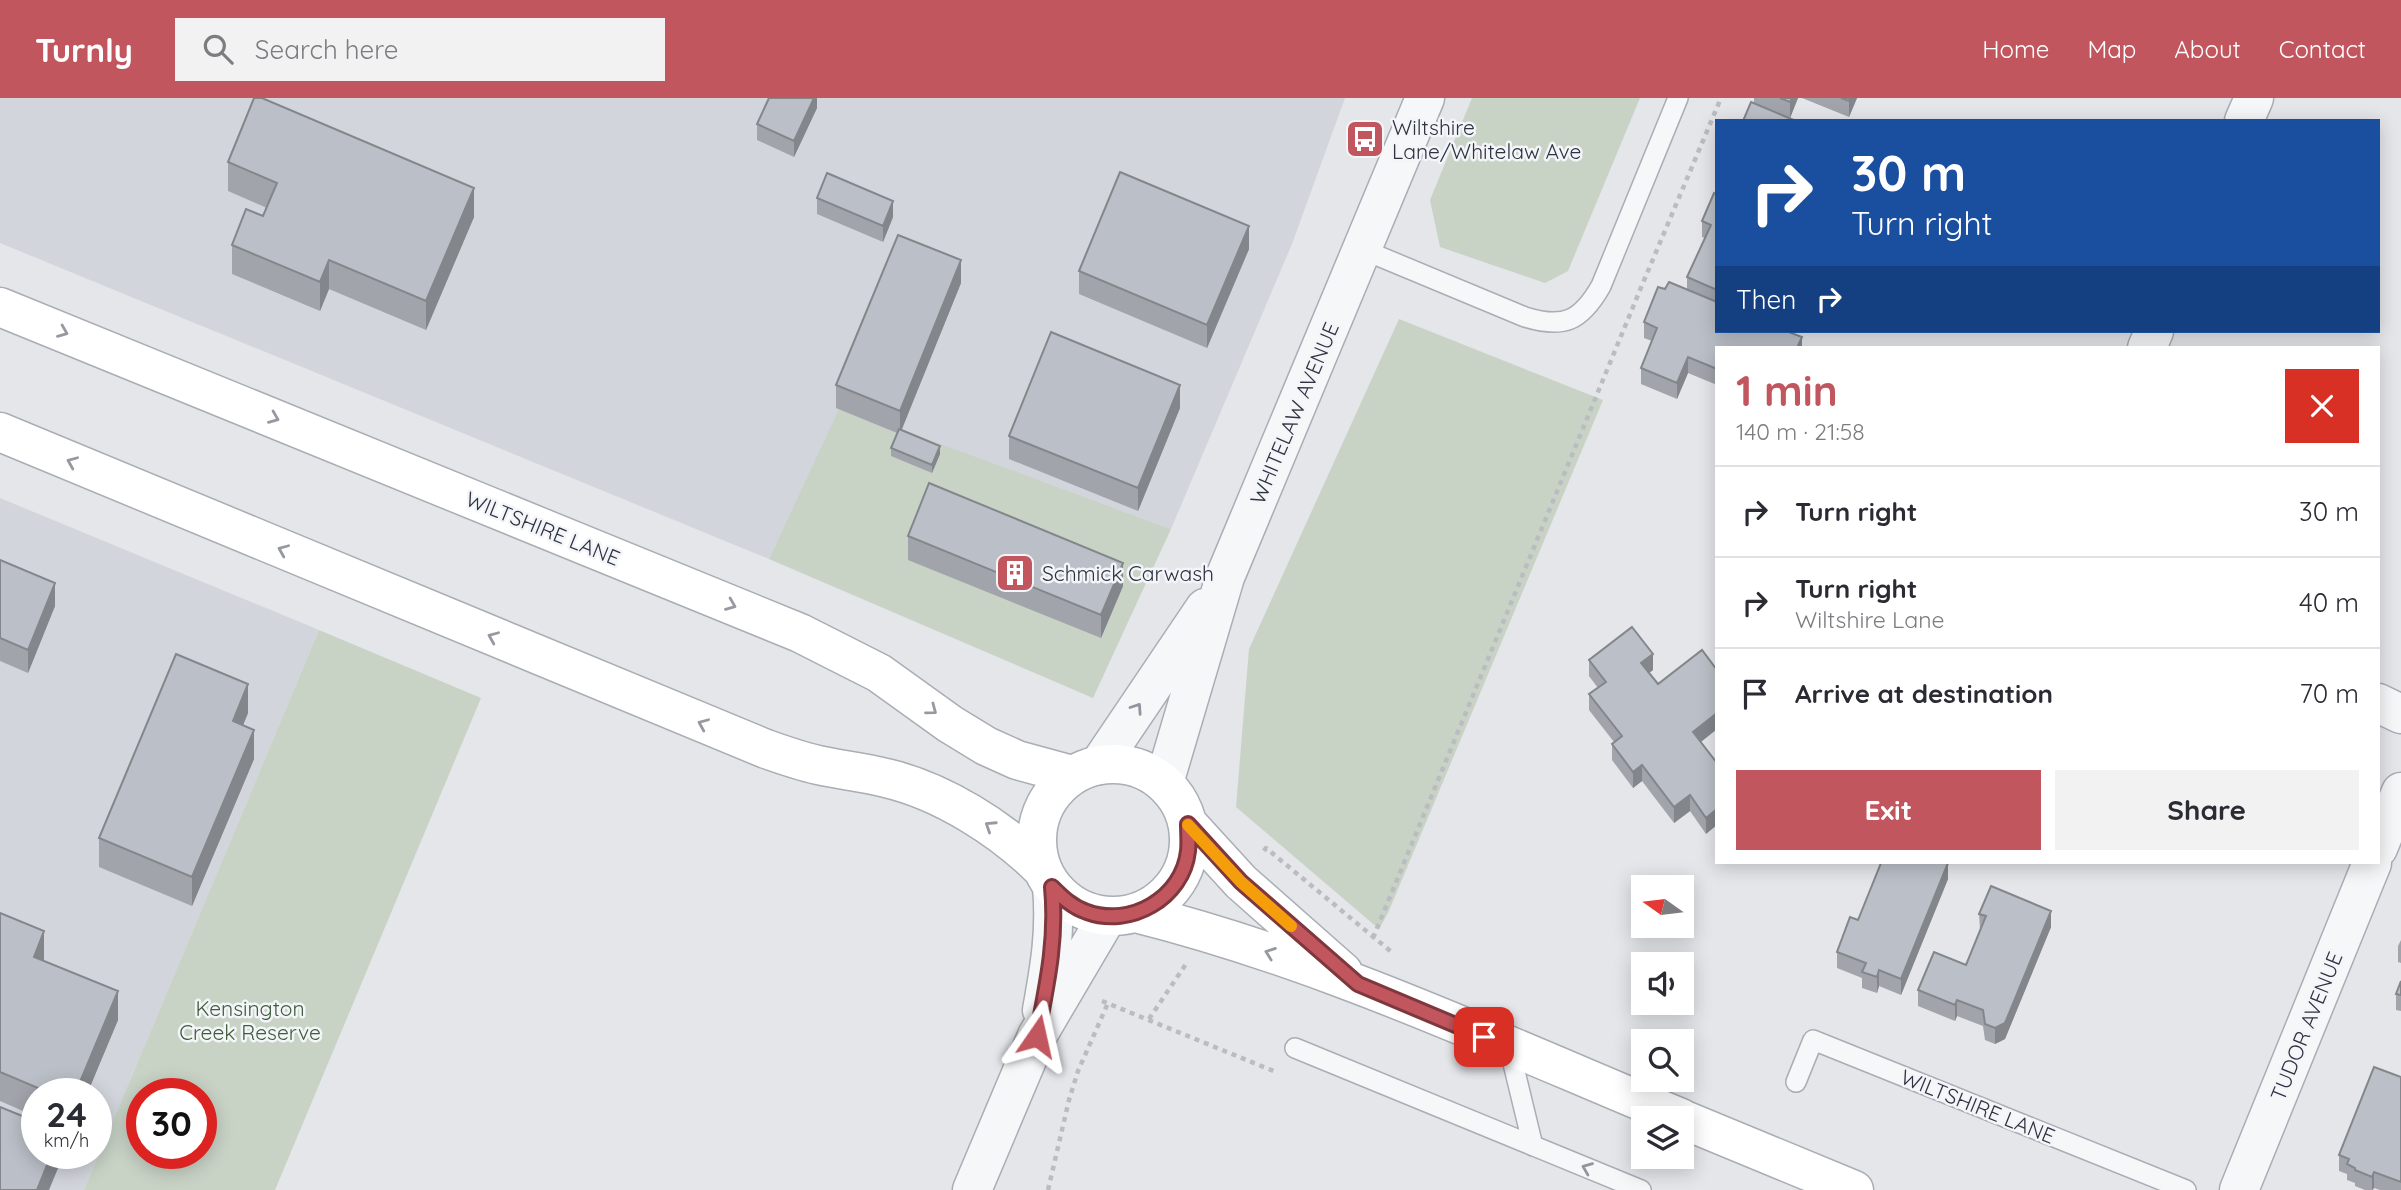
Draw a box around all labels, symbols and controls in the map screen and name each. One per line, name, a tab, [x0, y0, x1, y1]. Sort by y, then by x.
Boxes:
search box	[175, 18, 665, 81]
text: Turnly	[35, 29, 133, 70]
icon: search	[199, 30, 237, 68]
text: Search here	[255, 33, 398, 66]
text: Home	[1982, 34, 2049, 64]
text: Map	[2087, 34, 2136, 64]
text: About	[2174, 34, 2241, 64]
text: Contact	[2279, 34, 2366, 64]
place label: Wiltshire Lane/Whitelaw Ave	[1392, 114, 1581, 164]
bus stop icon: Wiltshire Lane/Whitelaw Ave	[1344, 118, 1386, 160]
text: 30 m	[1851, 142, 1966, 203]
icon: right	[1736, 147, 1827, 238]
text: Turn right	[1851, 203, 1992, 243]
icon: right	[1810, 280, 1848, 318]
text: Then	[1736, 283, 1796, 316]
street label: WHITELAW AVENUE	[1244, 318, 1344, 508]
one-way arrow	[57, 324, 69, 338]
text: 1 min	[1736, 364, 1838, 417]
button: close	[2285, 369, 2359, 443]
one-way arrow	[267, 410, 279, 424]
text: 140 m · 21:58	[1736, 417, 1865, 446]
one-way arrow	[67, 457, 79, 471]
street label: WILTSHIRE LANE	[462, 485, 624, 571]
icon: right	[1736, 493, 1774, 531]
text: Turn right	[1795, 495, 1917, 528]
text: 30 m	[2299, 495, 2359, 528]
one-way arrow	[277, 544, 289, 558]
building icon: Schmick Carwash	[994, 552, 1036, 594]
place label: Schmick Carwash	[1042, 560, 1214, 586]
text: Turn right	[1795, 572, 1917, 605]
icon: right	[1736, 584, 1774, 622]
text: 40 m	[2299, 586, 2359, 619]
one-way arrow	[723, 597, 736, 611]
text: Wiltshire Lane	[1795, 605, 1944, 634]
one-way arrow	[487, 631, 499, 645]
icon: arrive	[1736, 675, 1774, 713]
text: Arrive at destination	[1795, 677, 2053, 710]
text: 70 m	[2299, 677, 2359, 710]
one-way arrow	[924, 701, 936, 714]
one-way arrow	[1129, 703, 1142, 716]
one-way arrow	[698, 718, 710, 732]
button: Exit	[1736, 770, 2041, 850]
button: Share	[2055, 770, 2359, 850]
one-way arrow	[984, 821, 997, 834]
north arrow	[1631, 875, 1694, 938]
map controls	[1631, 875, 1694, 1169]
one-way arrow	[1265, 947, 1277, 961]
street label: TUDOR AVENUE	[2264, 948, 2348, 1104]
button: sound	[1631, 952, 1694, 1015]
park label: Kensington Creek Reserve	[179, 995, 321, 1045]
position arrow	[1000, 999, 1074, 1073]
pin	[1454, 1007, 1514, 1067]
icon: arrive	[1465, 1018, 1503, 1056]
button: search	[1631, 1029, 1694, 1092]
street label: WILTSHIRE LANE	[1897, 1063, 2059, 1149]
speed limit sign: 30	[126, 1078, 217, 1169]
text: 24	[46, 1092, 87, 1136]
button: layers	[1631, 1106, 1694, 1169]
text: km/h	[44, 1129, 89, 1152]
one-way arrow	[1581, 1162, 1593, 1176]

